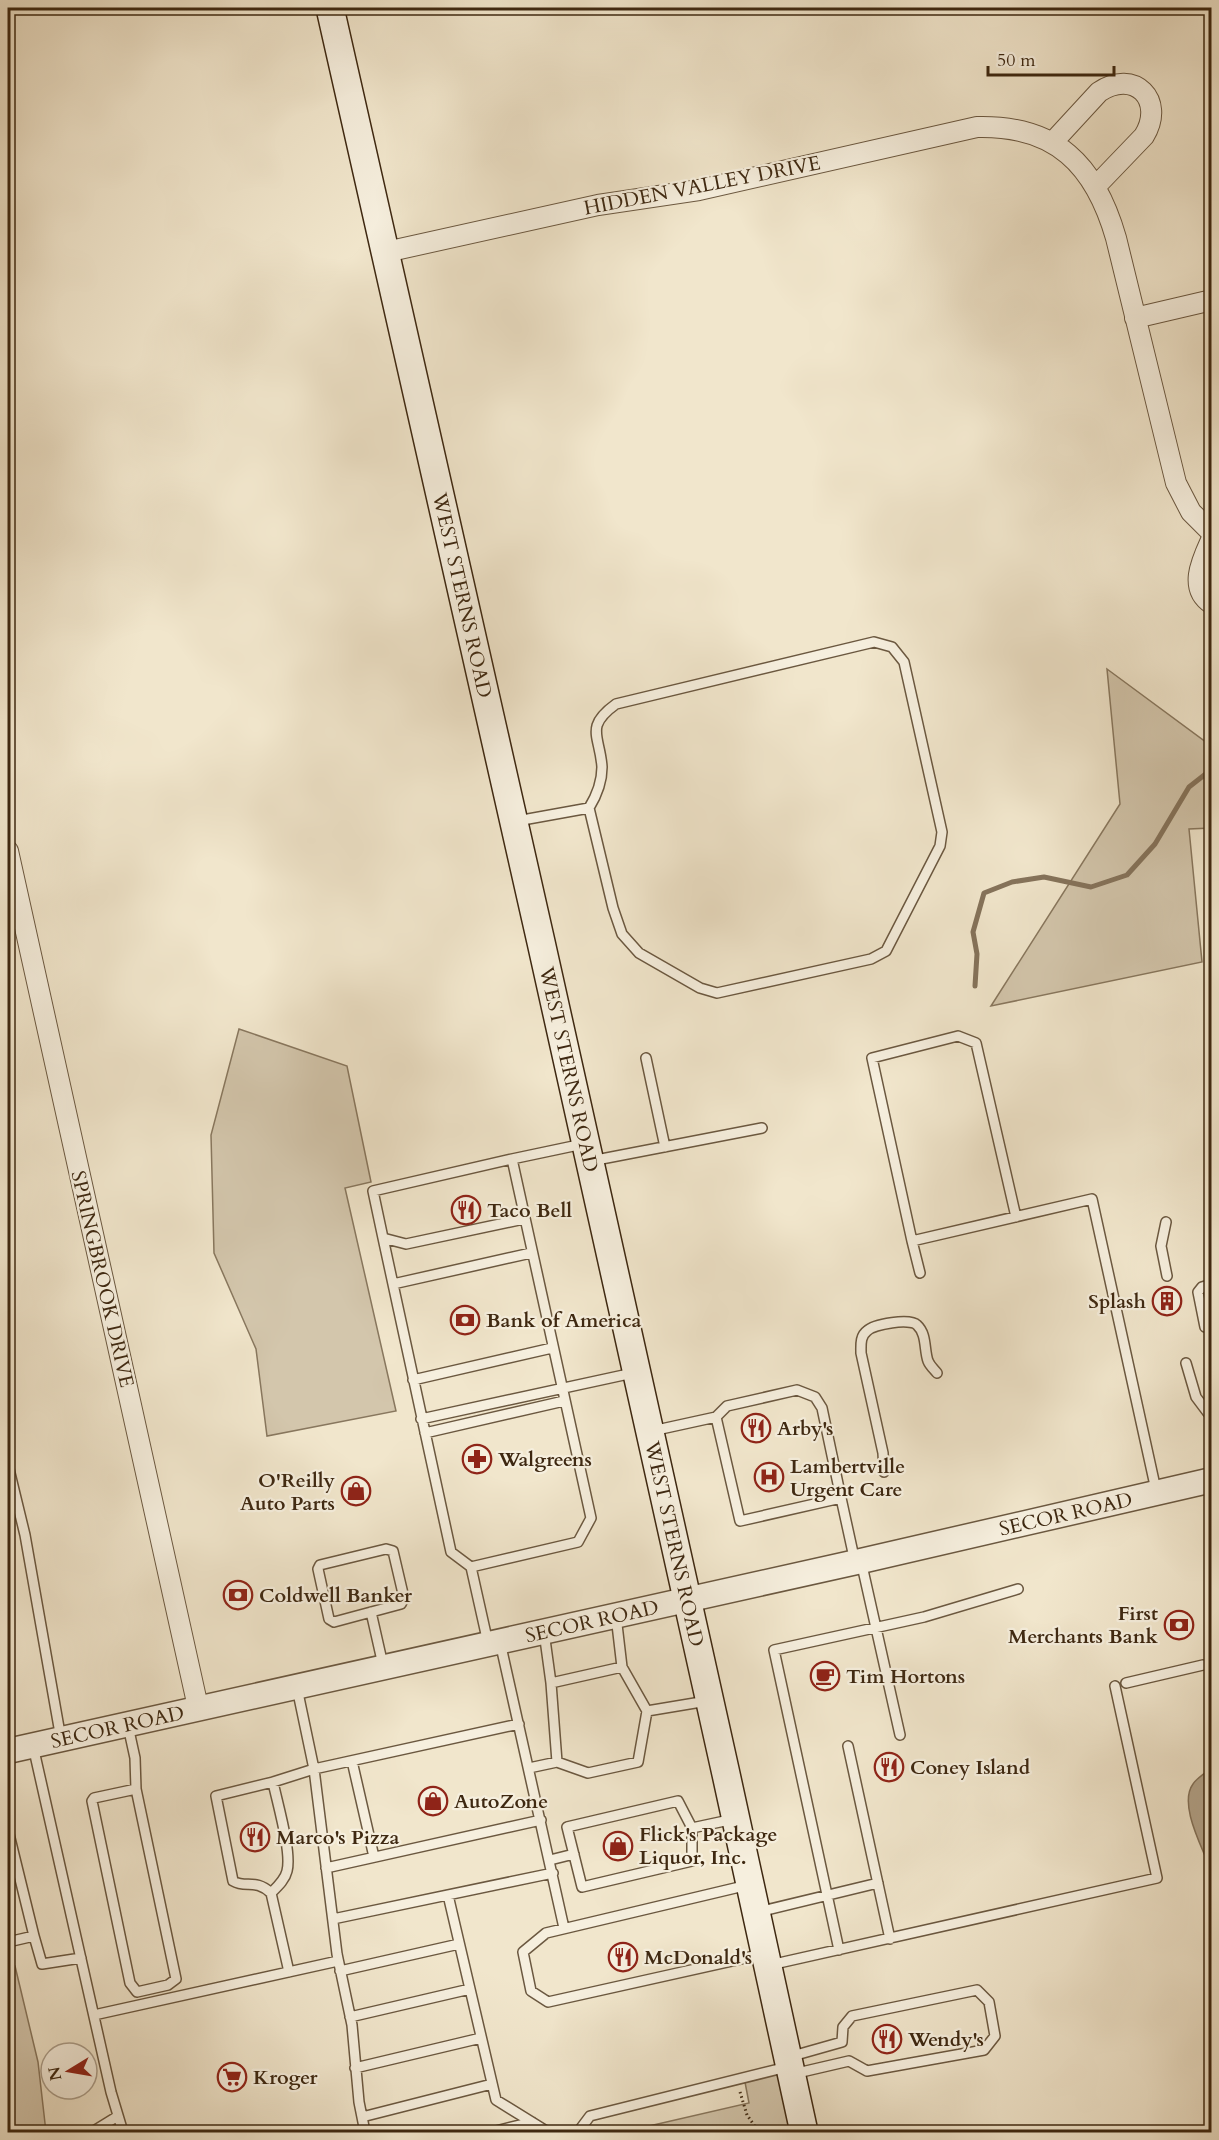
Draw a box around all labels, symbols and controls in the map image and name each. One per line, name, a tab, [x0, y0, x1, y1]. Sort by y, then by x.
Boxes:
scale bar	[988, 39, 1114, 77]
text: 50 m	[997, 48, 1036, 73]
street label: HIDDEN VALLEY DRIVE	[581, 149, 823, 222]
street label: WEST STERNS ROAD	[426, 489, 498, 700]
street label: WEST STERNS ROAD	[533, 963, 605, 1175]
street label: SPRINGBROOK DRIVE	[64, 1168, 141, 1390]
restaurant icon: Taco Bell	[450, 1194, 482, 1226]
place label: Taco Bell	[487, 1197, 572, 1224]
building icon: Splash	[1151, 1285, 1183, 1317]
place label: Splash	[1088, 1288, 1147, 1315]
bank icon: Bank of America	[449, 1304, 481, 1336]
place label: Bank of America	[486, 1307, 642, 1334]
restaurant icon: Arby's	[740, 1412, 772, 1444]
place label: Arby's	[777, 1415, 834, 1442]
street label: WEST STERNS ROAD	[638, 1438, 710, 1649]
pharmacy icon: Walgreens	[461, 1443, 493, 1475]
place label: Walgreens	[497, 1446, 592, 1473]
place label: Lambertville Urgent Care	[790, 1453, 905, 1503]
hospital icon: Lambertville Urgent Care	[753, 1461, 785, 1493]
place label: O'Reilly Auto Parts	[240, 1467, 336, 1517]
shop icon: O'Reilly Auto Parts	[340, 1475, 372, 1507]
street label: SECOR ROAD	[997, 1486, 1135, 1543]
bank icon: Coldwell Banker	[222, 1579, 254, 1611]
place label: Coldwell Banker	[259, 1582, 413, 1609]
street label: SECOR ROAD	[523, 1594, 661, 1649]
place label: First Merchants Bank	[1008, 1600, 1159, 1650]
bank icon: First Merchants Bank	[1163, 1609, 1195, 1641]
cafe icon: Tim Hortons	[809, 1660, 841, 1692]
place label: Tim Hortons	[846, 1663, 965, 1690]
street label: SECOR ROAD	[48, 1699, 187, 1755]
restaurant icon: Coney Island	[873, 1751, 905, 1783]
place label: Coney Island	[910, 1754, 1031, 1781]
shop icon: AutoZone	[417, 1785, 449, 1817]
place label: AutoZone	[454, 1788, 548, 1815]
restaurant icon: Marco's Pizza	[239, 1821, 271, 1853]
place label: Flick's Package Liquor, Inc.	[639, 1821, 777, 1871]
place label: Marco's Pizza	[276, 1824, 400, 1851]
shop icon: Flick's Package Liquor, Inc.	[602, 1830, 634, 1862]
restaurant icon: McDonald's	[607, 1941, 639, 1973]
place label: McDonald's	[644, 1944, 752, 1971]
restaurant icon: Wendy's	[871, 2023, 903, 2055]
place label: Wendy's	[907, 2026, 984, 2053]
north arrow	[39, 2041, 99, 2101]
supermarket icon: Kroger	[216, 2061, 248, 2093]
place label: Kroger	[253, 2064, 318, 2091]
text: N	[43, 2065, 67, 2083]

